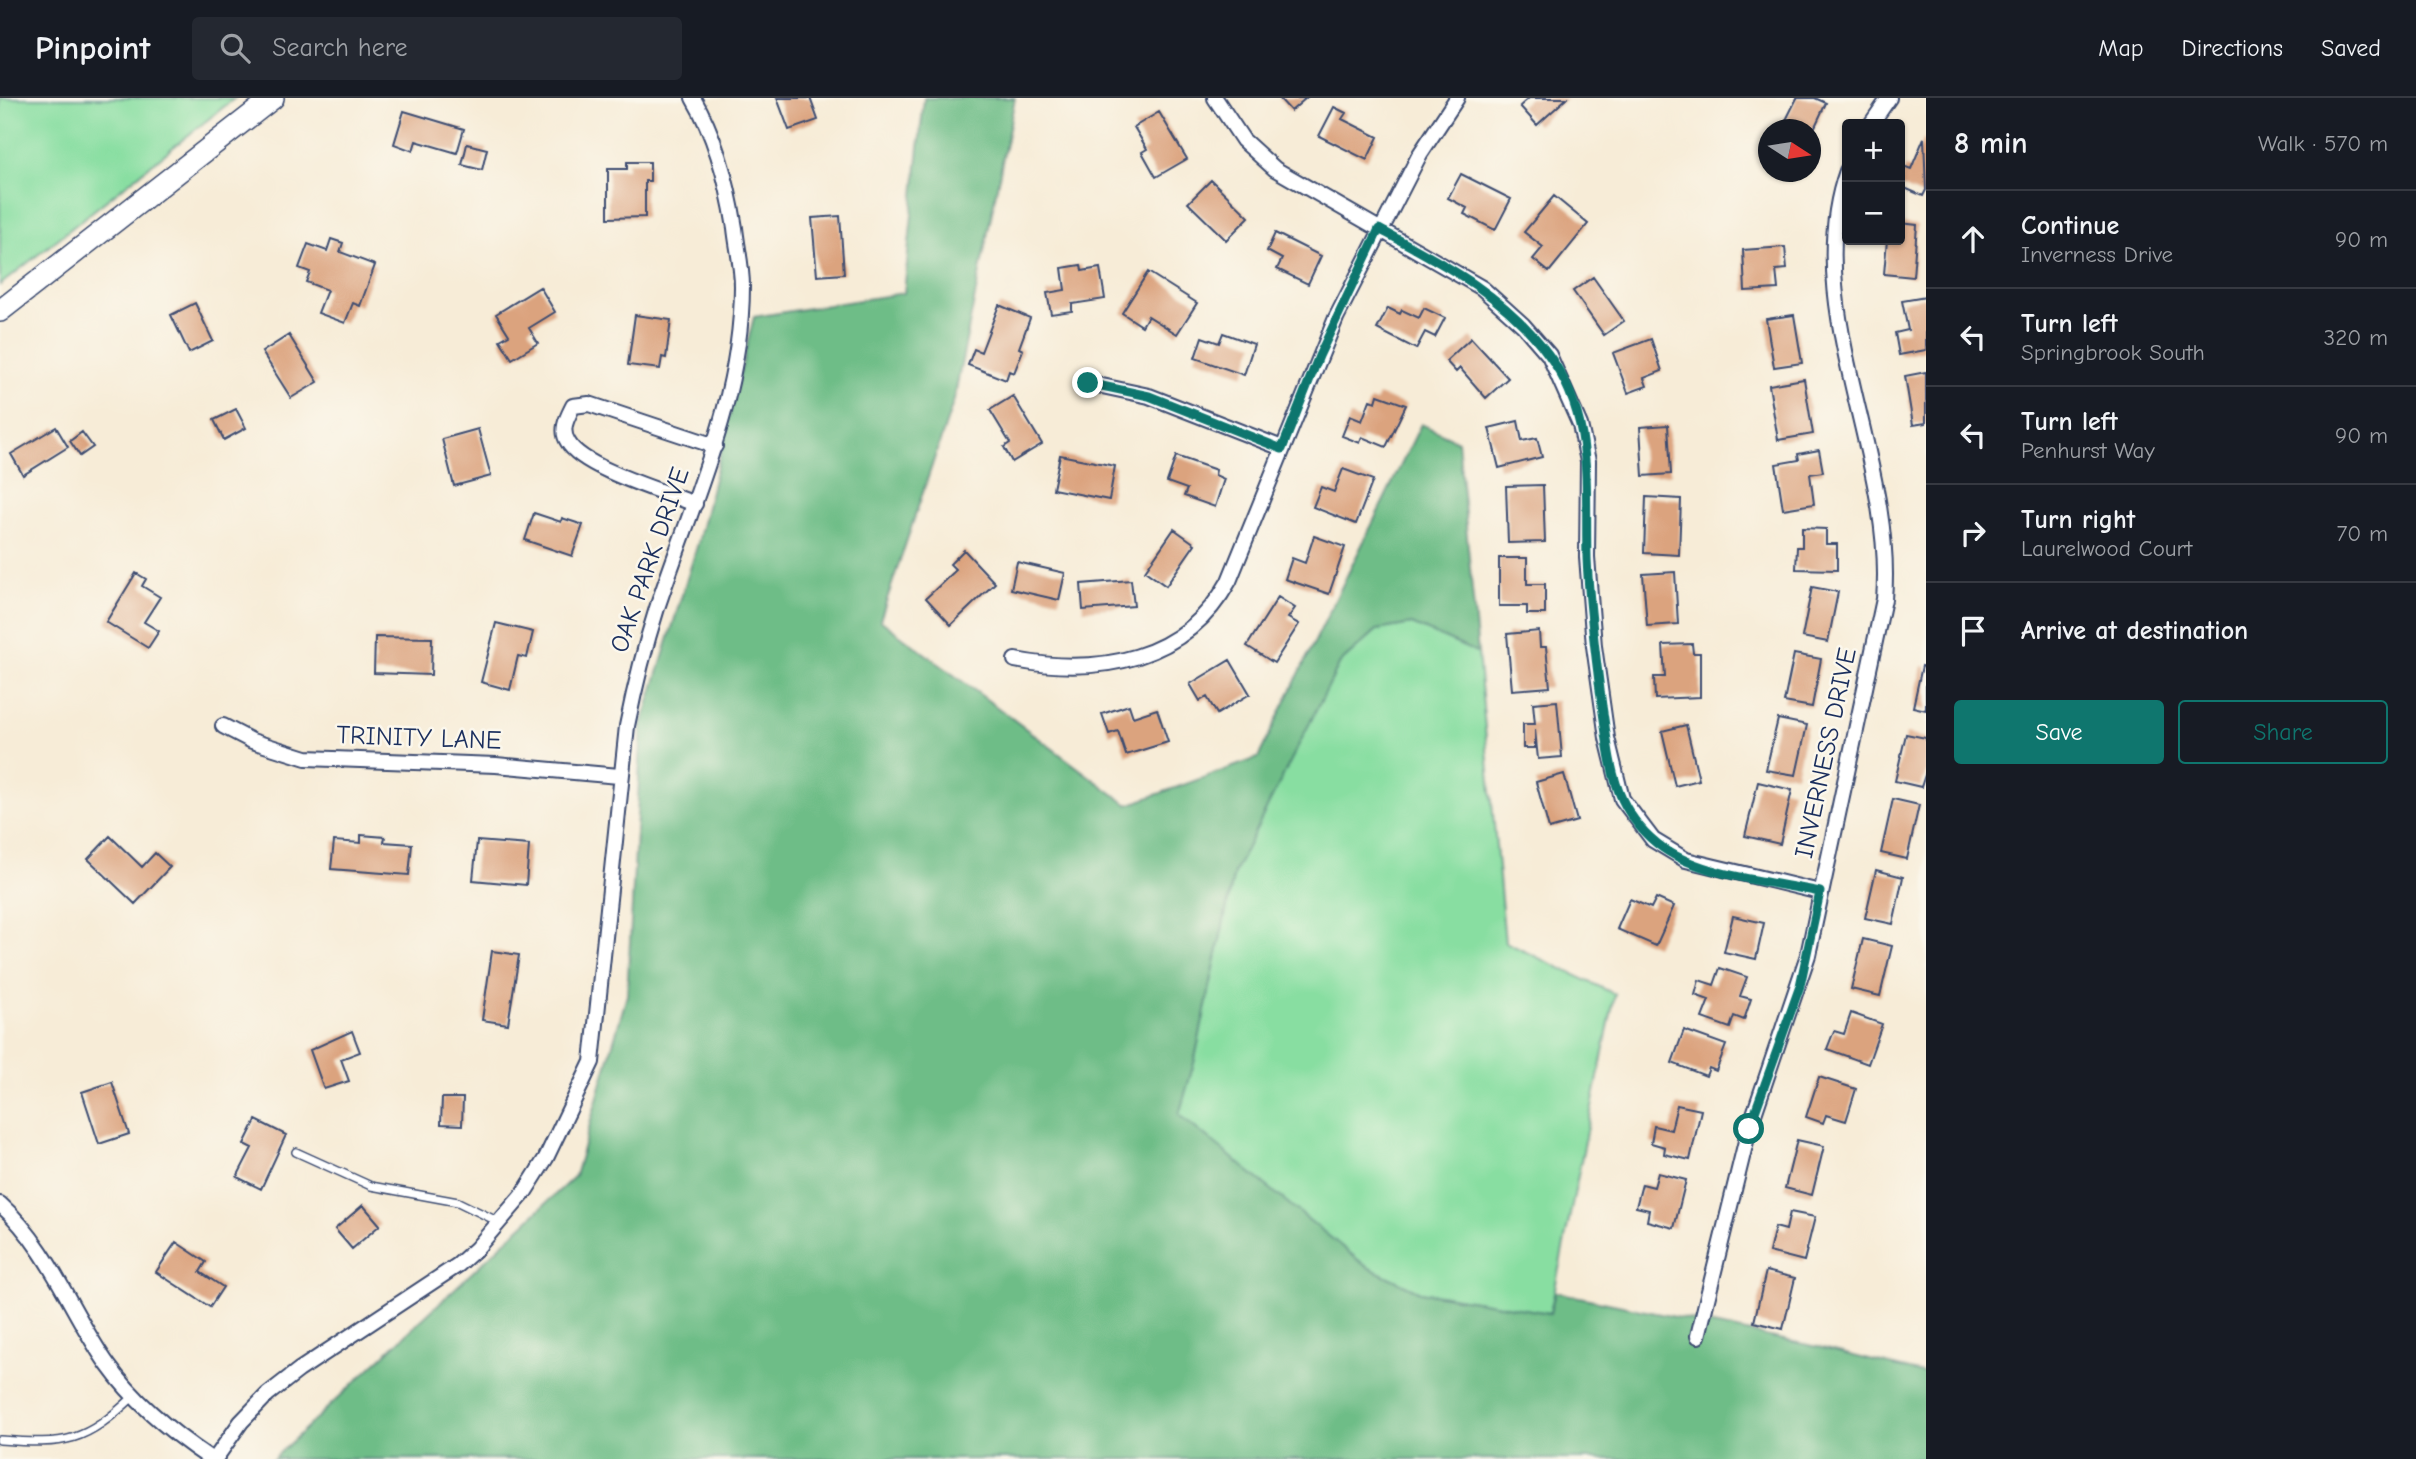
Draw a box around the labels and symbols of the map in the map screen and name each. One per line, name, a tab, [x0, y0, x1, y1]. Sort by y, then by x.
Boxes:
north arrow	[1758, 119, 1821, 182]
route end	[1072, 367, 1103, 398]
street label: OAK PARK DRIVE	[604, 463, 696, 657]
street label: INVERNESS DRIVE	[1789, 645, 1863, 861]
street label: TRINITY LANE	[336, 720, 502, 756]
route start	[1733, 1113, 1764, 1144]

